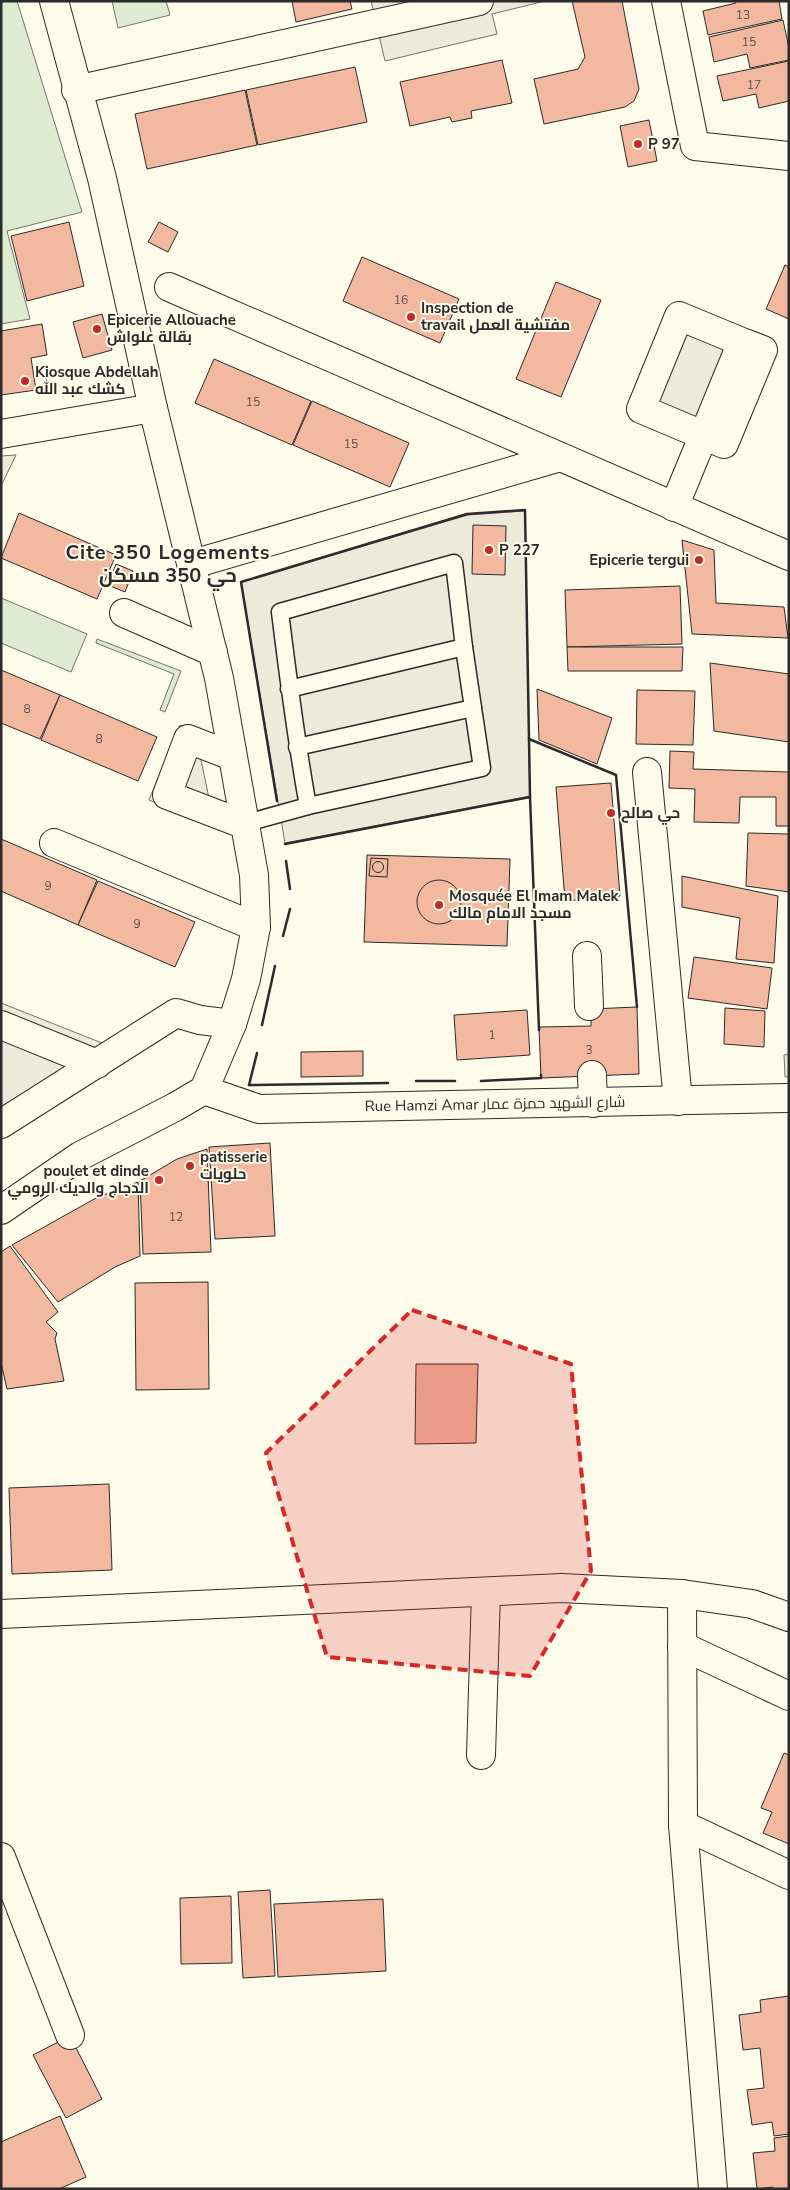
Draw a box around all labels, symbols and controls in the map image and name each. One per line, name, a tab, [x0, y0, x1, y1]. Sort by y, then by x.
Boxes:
house number: 13	[736, 7, 750, 23]
house number: 15	[742, 34, 756, 50]
house number: 17	[747, 77, 761, 93]
place label: P 97	[648, 134, 680, 154]
marker: P 97	[632, 138, 644, 150]
house number: 16	[394, 292, 408, 308]
place label: Inspection de travail مفتشية العمل	[421, 298, 570, 335]
place label: Epicerie Allouache بقالة علواش	[107, 310, 236, 347]
marker: Inspection de travail مفتشية العمل	[405, 311, 417, 323]
marker: Epicerie Allouache بقالة علواش	[91, 323, 103, 335]
place label: Kiosque Abdellah كشك عبد الله	[35, 362, 158, 399]
marker: Kiosque Abdellah كشك عبد الله	[19, 375, 31, 387]
house number: 15	[246, 394, 260, 410]
house number: 15	[344, 436, 358, 452]
district label: Cite 350 Logements حي 350 مسكن	[66, 539, 271, 591]
place label: P 227	[499, 540, 540, 560]
marker: P 227	[483, 544, 495, 556]
place label: Epicerie tergui	[589, 550, 689, 570]
marker: Epicerie tergui	[693, 554, 705, 566]
house number: 8	[23, 701, 31, 717]
house number: 8	[95, 731, 103, 747]
place label: حي صالح	[621, 803, 680, 825]
marker: حي صالح	[605, 807, 617, 819]
house number: 9	[44, 878, 52, 894]
place label: Mosquée El Imam Malek مسجد الامام مالك	[449, 886, 620, 923]
marker: Mosquée El Imam Malek مسجد الامام مالك	[433, 899, 445, 911]
house number: 9	[133, 916, 141, 932]
house number: 1	[488, 1027, 496, 1043]
house number: 3	[585, 1042, 593, 1058]
street label: Rue Hamzi Amar شارع الشهيد حمزة عمار	[364, 1092, 626, 1117]
place label: patisserie حلويات	[200, 1147, 267, 1184]
marker: patisserie حلويات	[184, 1160, 196, 1172]
place label: poulet et dinde الدجاج والديك الرومي	[8, 1161, 149, 1200]
marker: poulet et dinde الدجاج والديك الرومي	[153, 1174, 165, 1186]
house number: 12	[169, 1209, 183, 1225]

